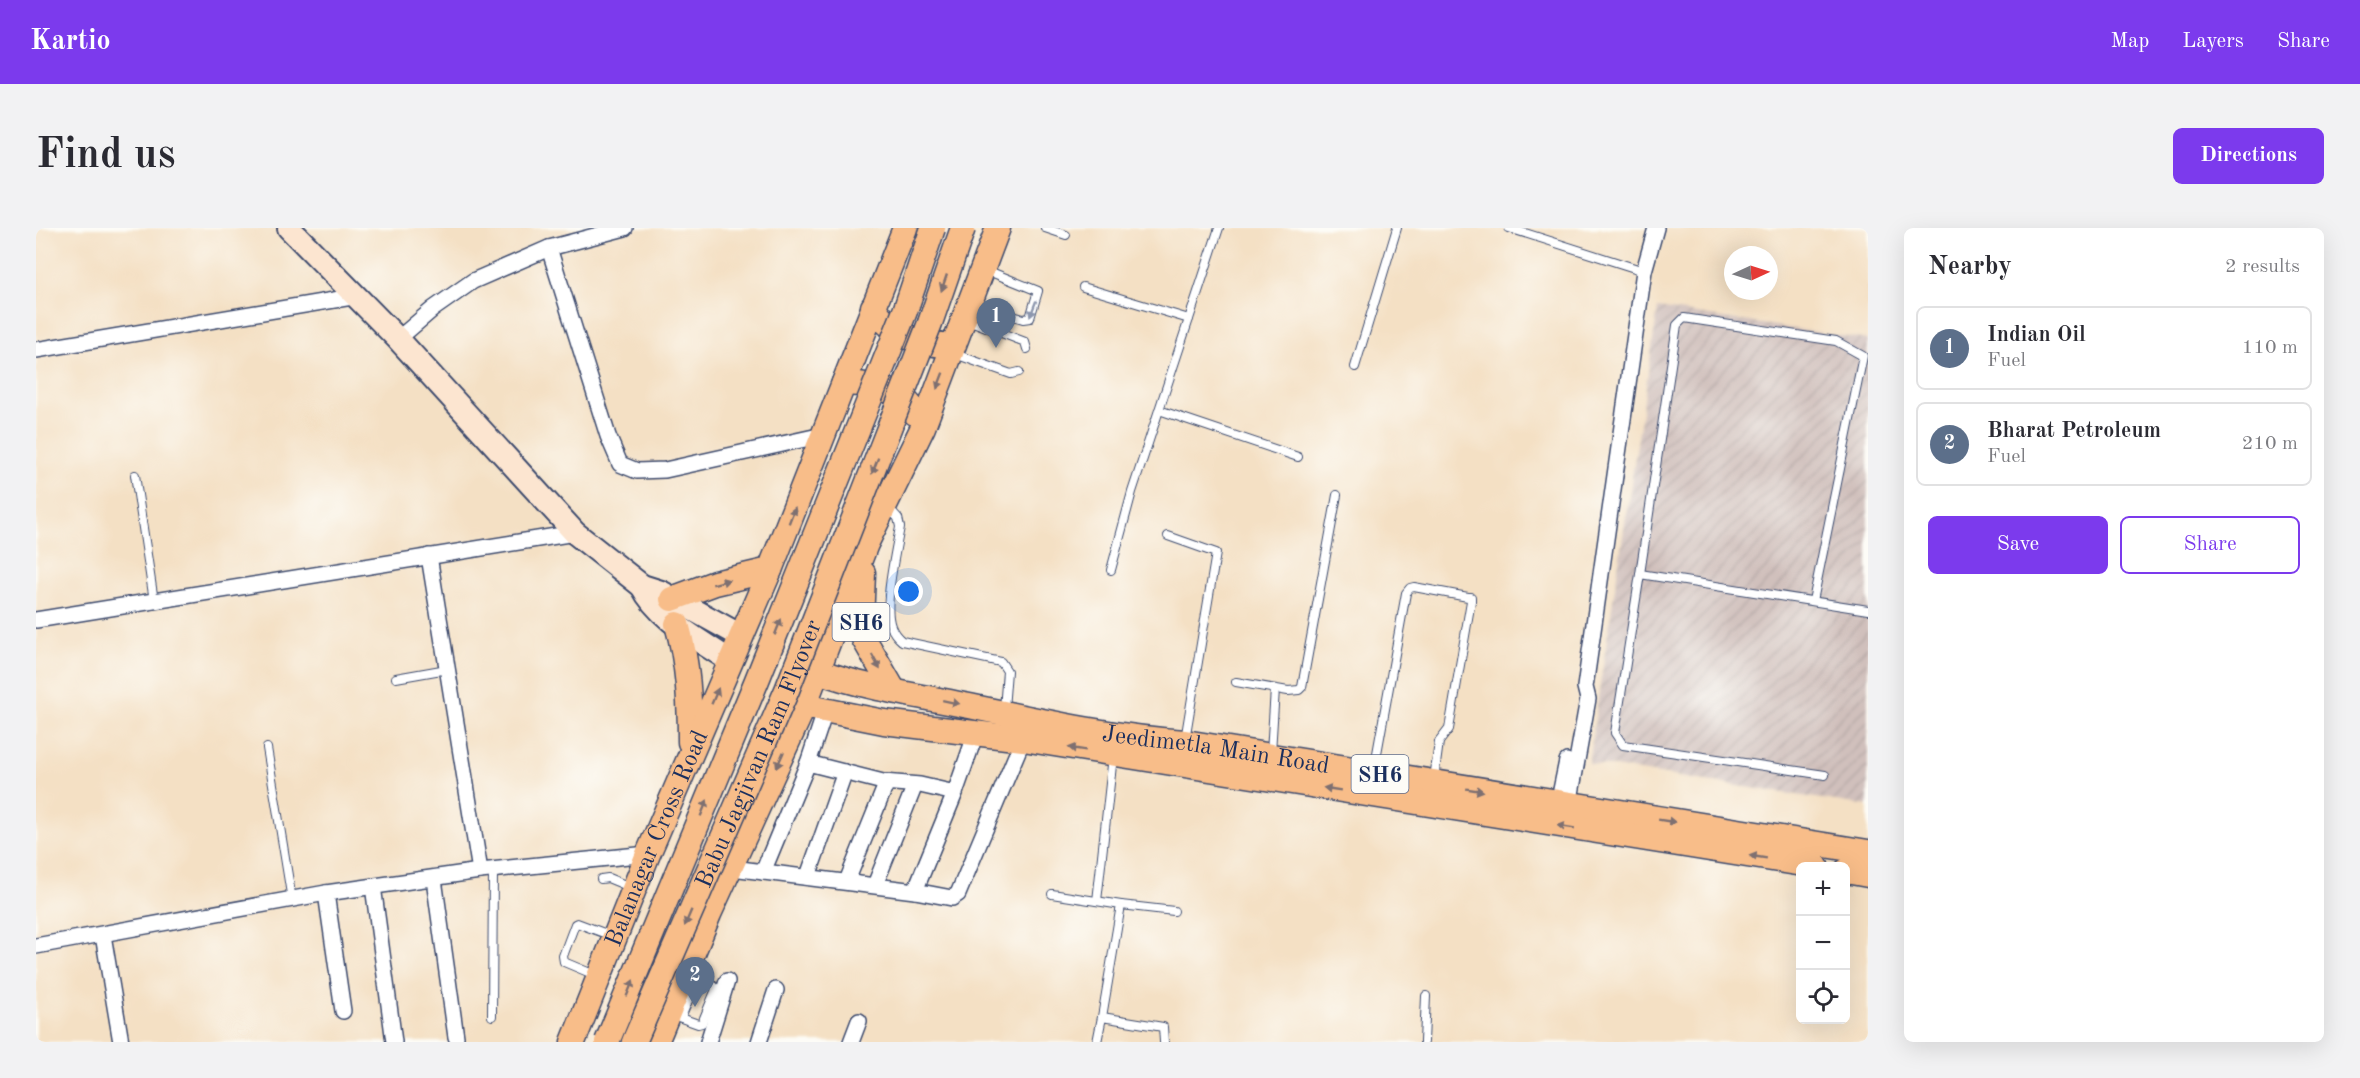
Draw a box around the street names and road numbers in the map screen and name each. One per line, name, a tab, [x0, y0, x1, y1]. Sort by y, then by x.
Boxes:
road number: SH6	[832, 603, 890, 641]
street label: Babu Jagjivan Ram Flyover	[693, 617, 827, 892]
street label: Jeedimetla Main Road	[1100, 722, 1331, 779]
street label: Balanagar Cross Road	[602, 727, 714, 951]
road number: SH6	[1352, 755, 1408, 793]

